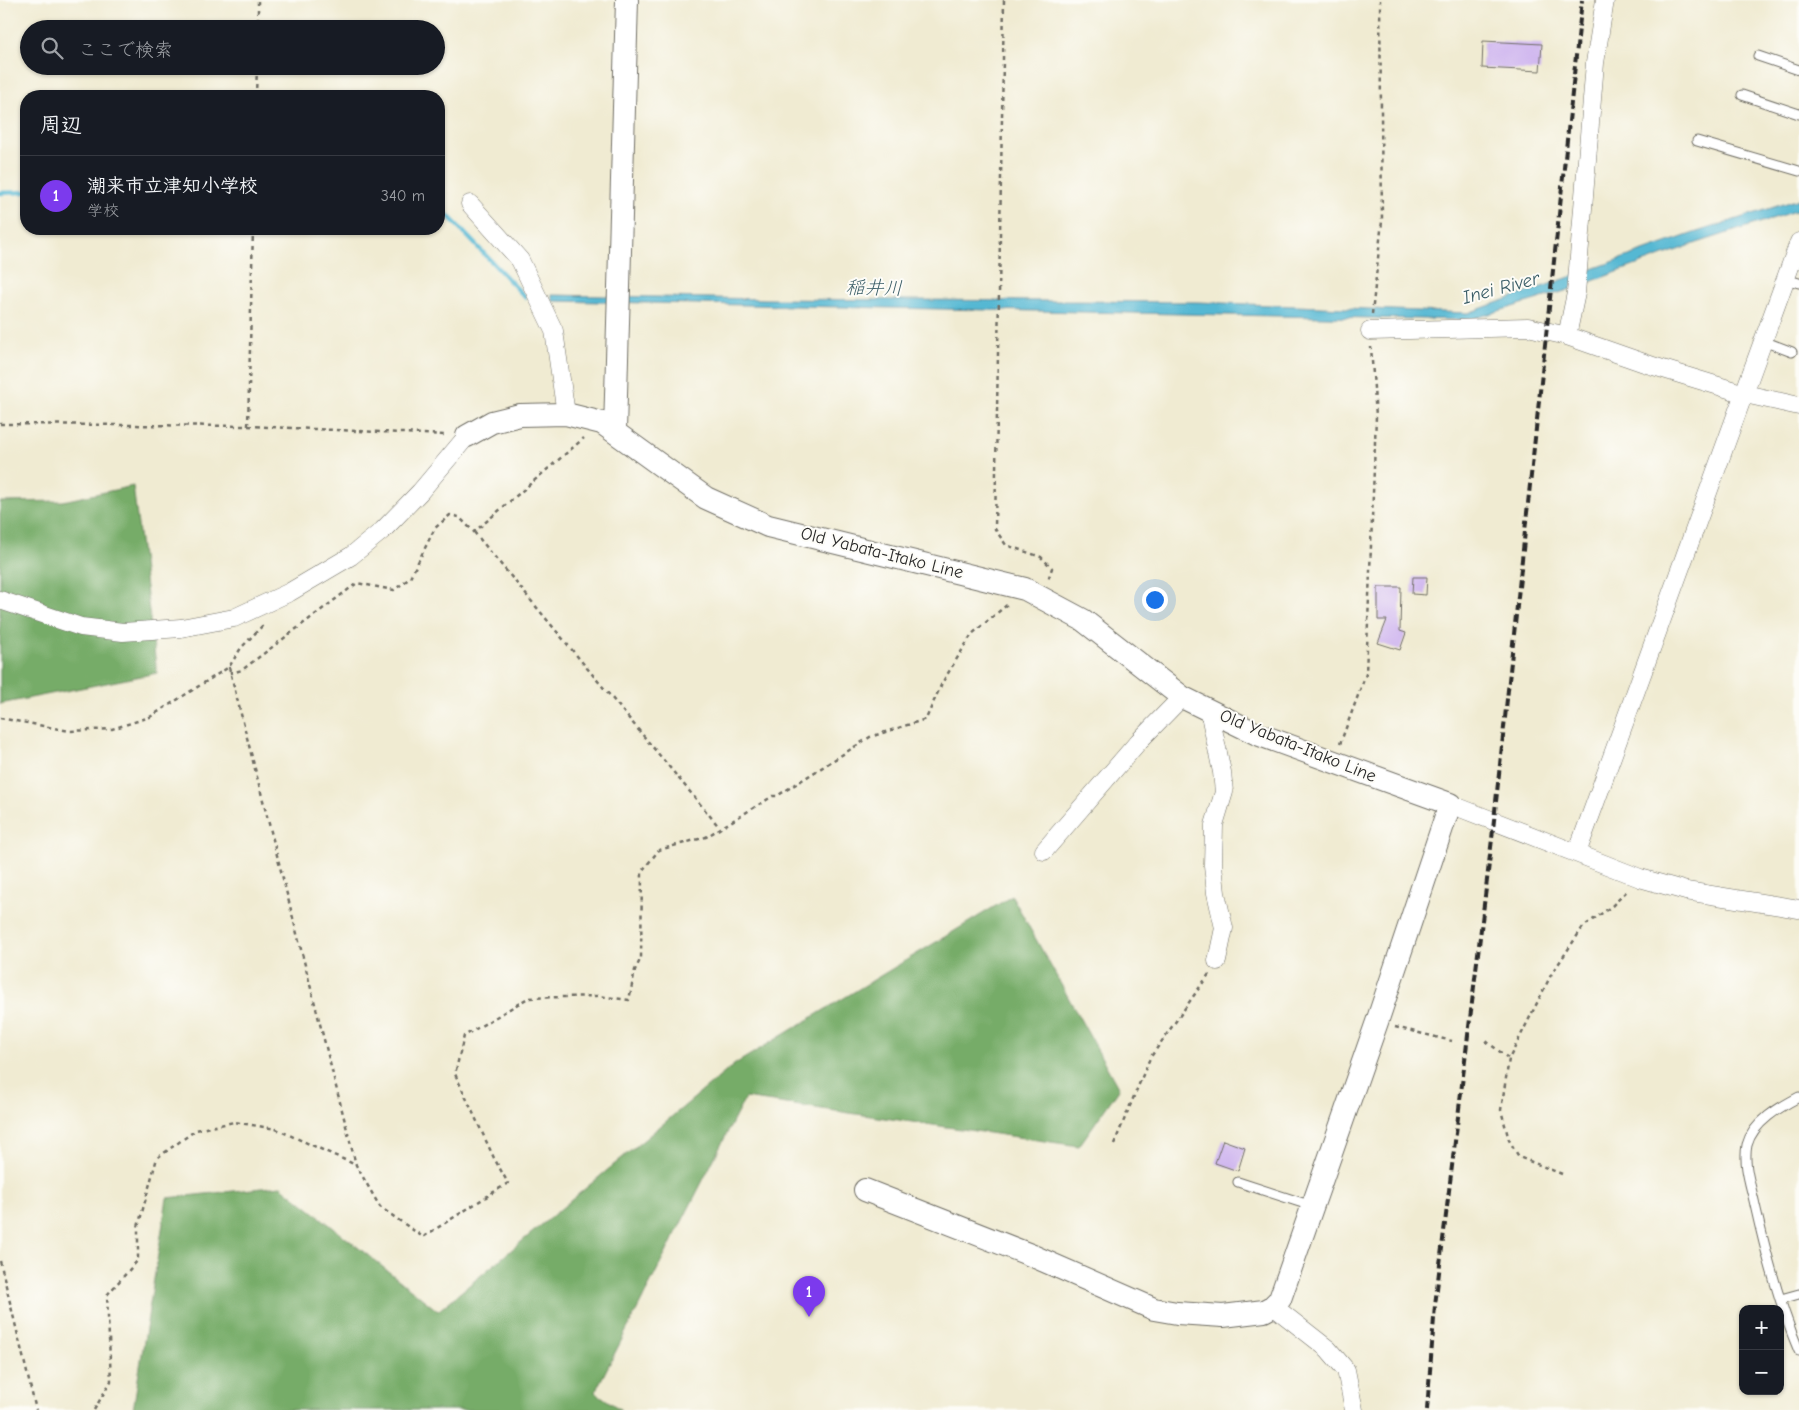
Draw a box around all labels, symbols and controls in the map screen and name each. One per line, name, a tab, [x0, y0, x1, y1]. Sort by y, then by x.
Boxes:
search box	[20, 20, 445, 75]
icon: search	[38, 34, 66, 62]
text: ここで検索	[78, 39, 173, 61]
text: 周辺	[40, 113, 82, 137]
text: 潮来市立津知小学校	[87, 175, 258, 197]
text: 1	[53, 187, 59, 205]
text: 340 m	[381, 187, 425, 205]
text: 学校	[87, 202, 119, 220]
water label: Inei River	[1459, 267, 1543, 309]
water label: 稲井川	[845, 277, 903, 299]
street label: Old Yabata-Itako Line	[798, 523, 966, 583]
your location	[1142, 587, 1168, 613]
street label: Old Yabata-Itako Line	[1217, 705, 1379, 787]
pin: 1	[793, 1276, 825, 1317]
map controls	[1739, 1305, 1784, 1395]
button: +	[1739, 1305, 1784, 1350]
button: −	[1739, 1350, 1784, 1395]

